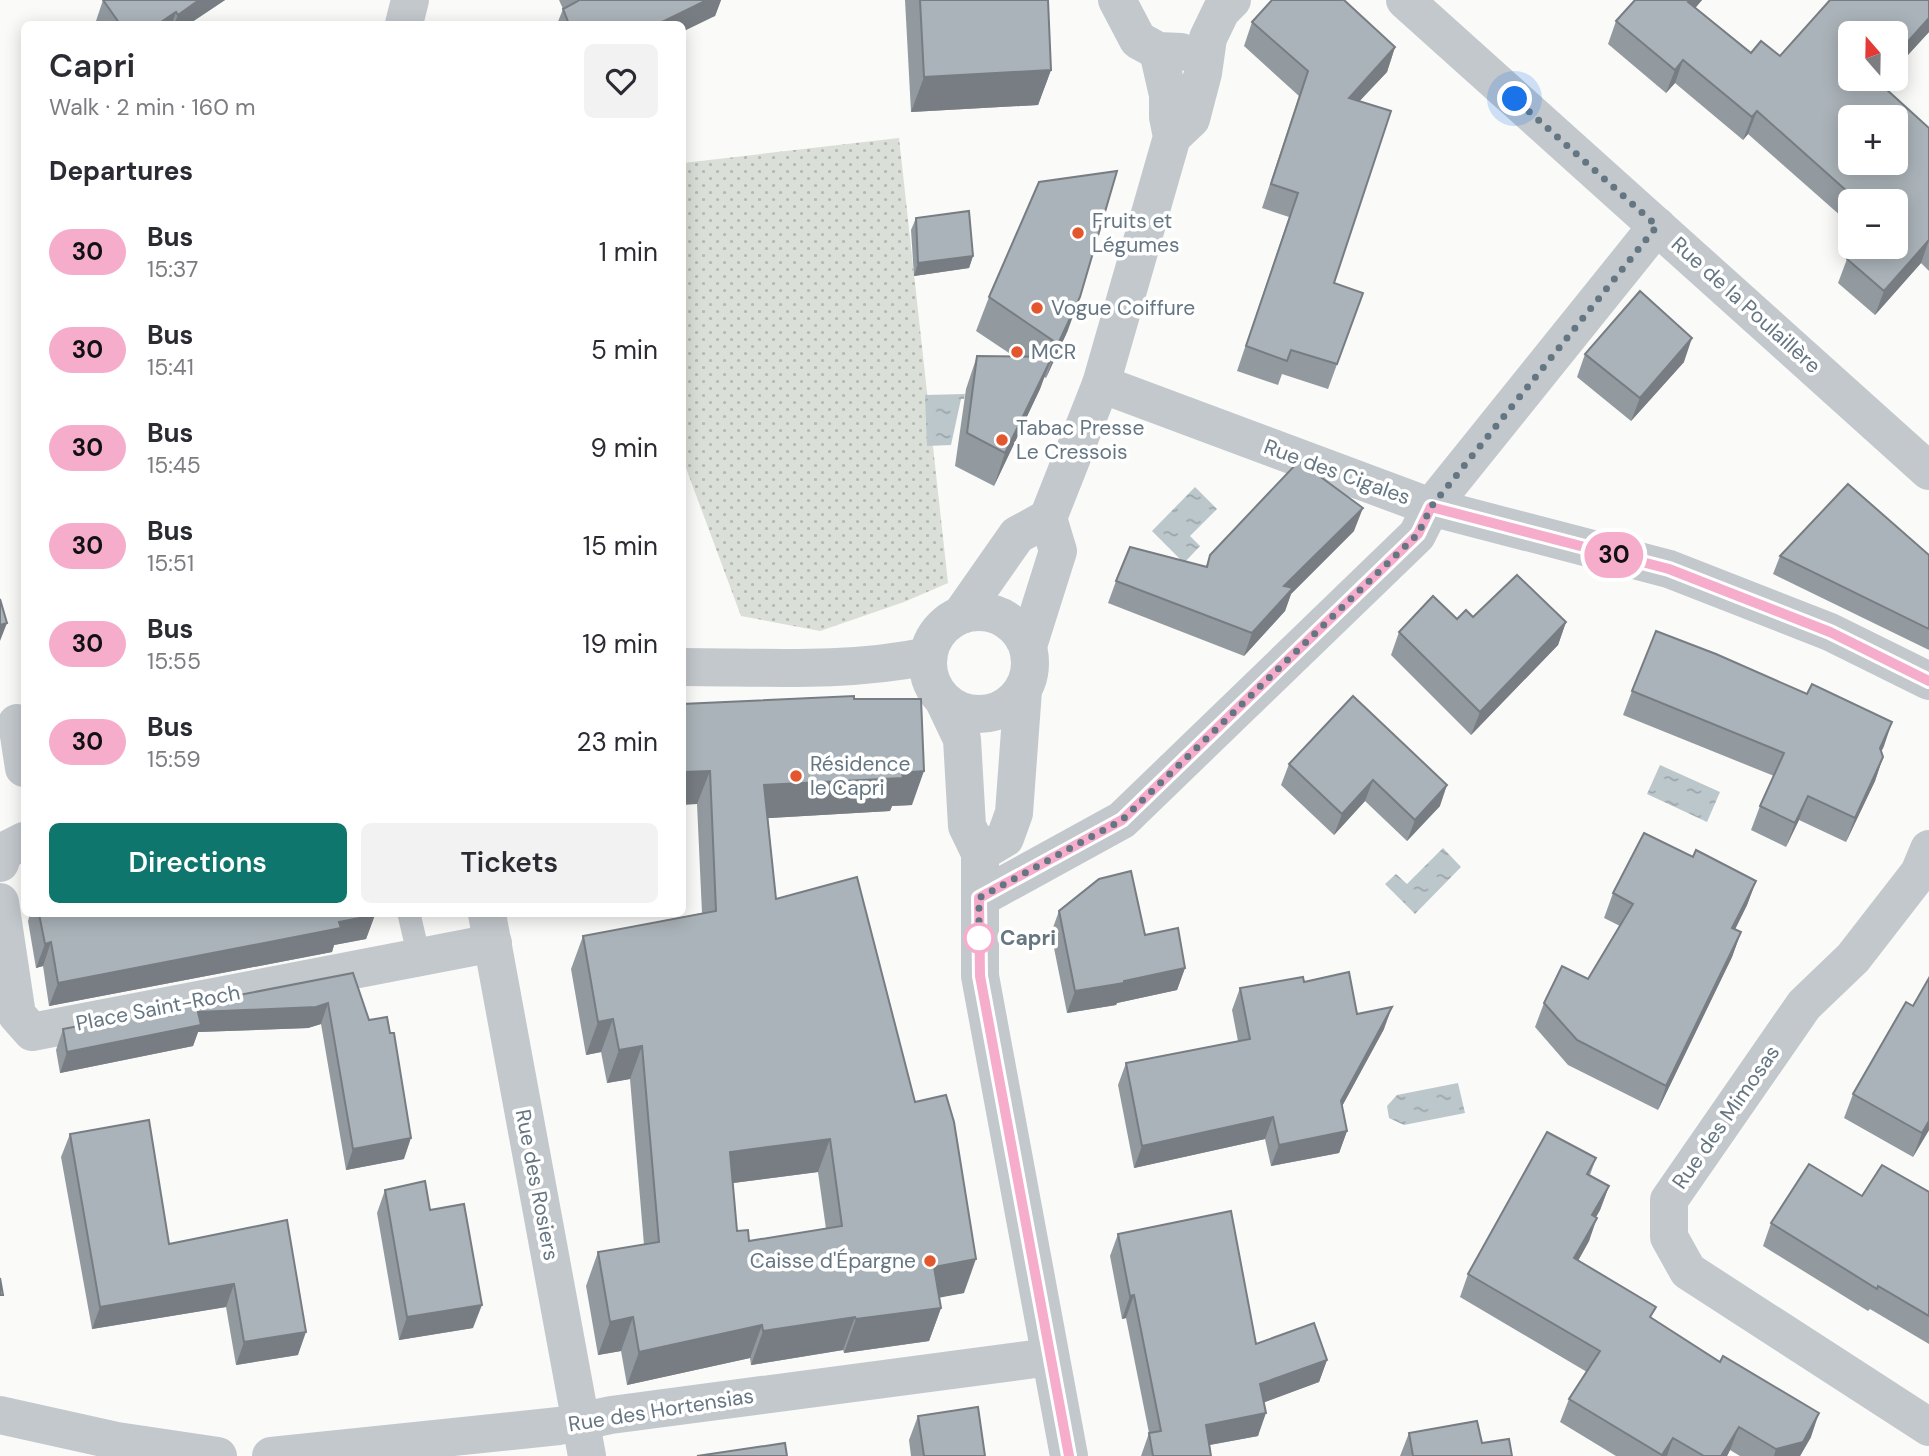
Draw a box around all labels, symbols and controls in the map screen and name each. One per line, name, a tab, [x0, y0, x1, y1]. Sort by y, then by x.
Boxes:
north arrow	[1838, 21, 1908, 91]
map controls	[1838, 21, 1908, 259]
text: Capri	[49, 44, 135, 87]
button: heart	[584, 44, 658, 118]
your location	[1497, 81, 1532, 116]
text: Walk · 2 min · 160 m	[49, 92, 256, 122]
button: +	[1838, 105, 1908, 175]
text: Departures	[49, 154, 193, 188]
button: −	[1838, 189, 1908, 259]
place label: Fruits et Légumes	[1092, 207, 1179, 259]
text: Bus	[147, 220, 193, 254]
marker: Fruits et Légumes	[1070, 225, 1086, 241]
street label: Rue de la Poulaillère	[1665, 230, 1827, 380]
text: 1 min	[599, 235, 658, 269]
text: 30	[72, 236, 103, 267]
text: 15:37	[147, 254, 198, 284]
place label: Vogue Coiffure	[1051, 294, 1195, 322]
marker: Vogue Coiffure	[1029, 300, 1045, 316]
text: Bus	[147, 318, 193, 352]
text: 5 min	[591, 333, 658, 367]
text: 30	[72, 334, 103, 365]
place label: MCR	[1031, 338, 1076, 366]
marker: MCR	[1009, 344, 1025, 360]
text: 15:41	[147, 352, 194, 382]
place label: Tabac Presse Le Cressois	[1016, 414, 1144, 466]
text: Bus	[147, 416, 193, 450]
text: 9 min	[590, 431, 658, 465]
text: 30	[72, 432, 103, 463]
marker: Tabac Presse Le Cressois	[994, 432, 1010, 448]
street label: Rue des Cigales	[1260, 433, 1414, 511]
text: 15:45	[147, 450, 201, 480]
text: Bus	[147, 514, 193, 548]
text: 15 min	[583, 529, 658, 563]
text: 30	[72, 530, 103, 561]
line badge: 30	[1582, 532, 1646, 578]
text: 30	[1598, 539, 1630, 570]
text: 15:51	[147, 548, 194, 578]
text: Bus	[147, 612, 193, 646]
text: 19 min	[582, 627, 658, 661]
text: 30	[72, 628, 103, 659]
text: 15:55	[147, 646, 201, 676]
text: Bus	[147, 710, 193, 744]
text: 23 min	[576, 725, 658, 759]
text: 30	[72, 726, 103, 757]
text: 15:59	[147, 744, 201, 774]
place label: Résidence le Capri	[810, 750, 911, 802]
marker: Résidence le Capri	[788, 768, 804, 784]
button: Directions	[49, 823, 347, 903]
button: Tickets	[361, 823, 658, 903]
marker: Capri	[964, 923, 994, 953]
place label: Capri	[1000, 924, 1056, 952]
street label: Place Saint-Roch	[74, 978, 242, 1038]
street label: Rue des Mimosas	[1666, 1039, 1786, 1195]
street label: Rue des Rosiers	[509, 1107, 565, 1263]
place label: Caisse d'Épargne	[750, 1247, 916, 1275]
marker: Caisse d'Épargne	[922, 1253, 938, 1269]
street label: Rue des Hortensias	[566, 1382, 756, 1438]

